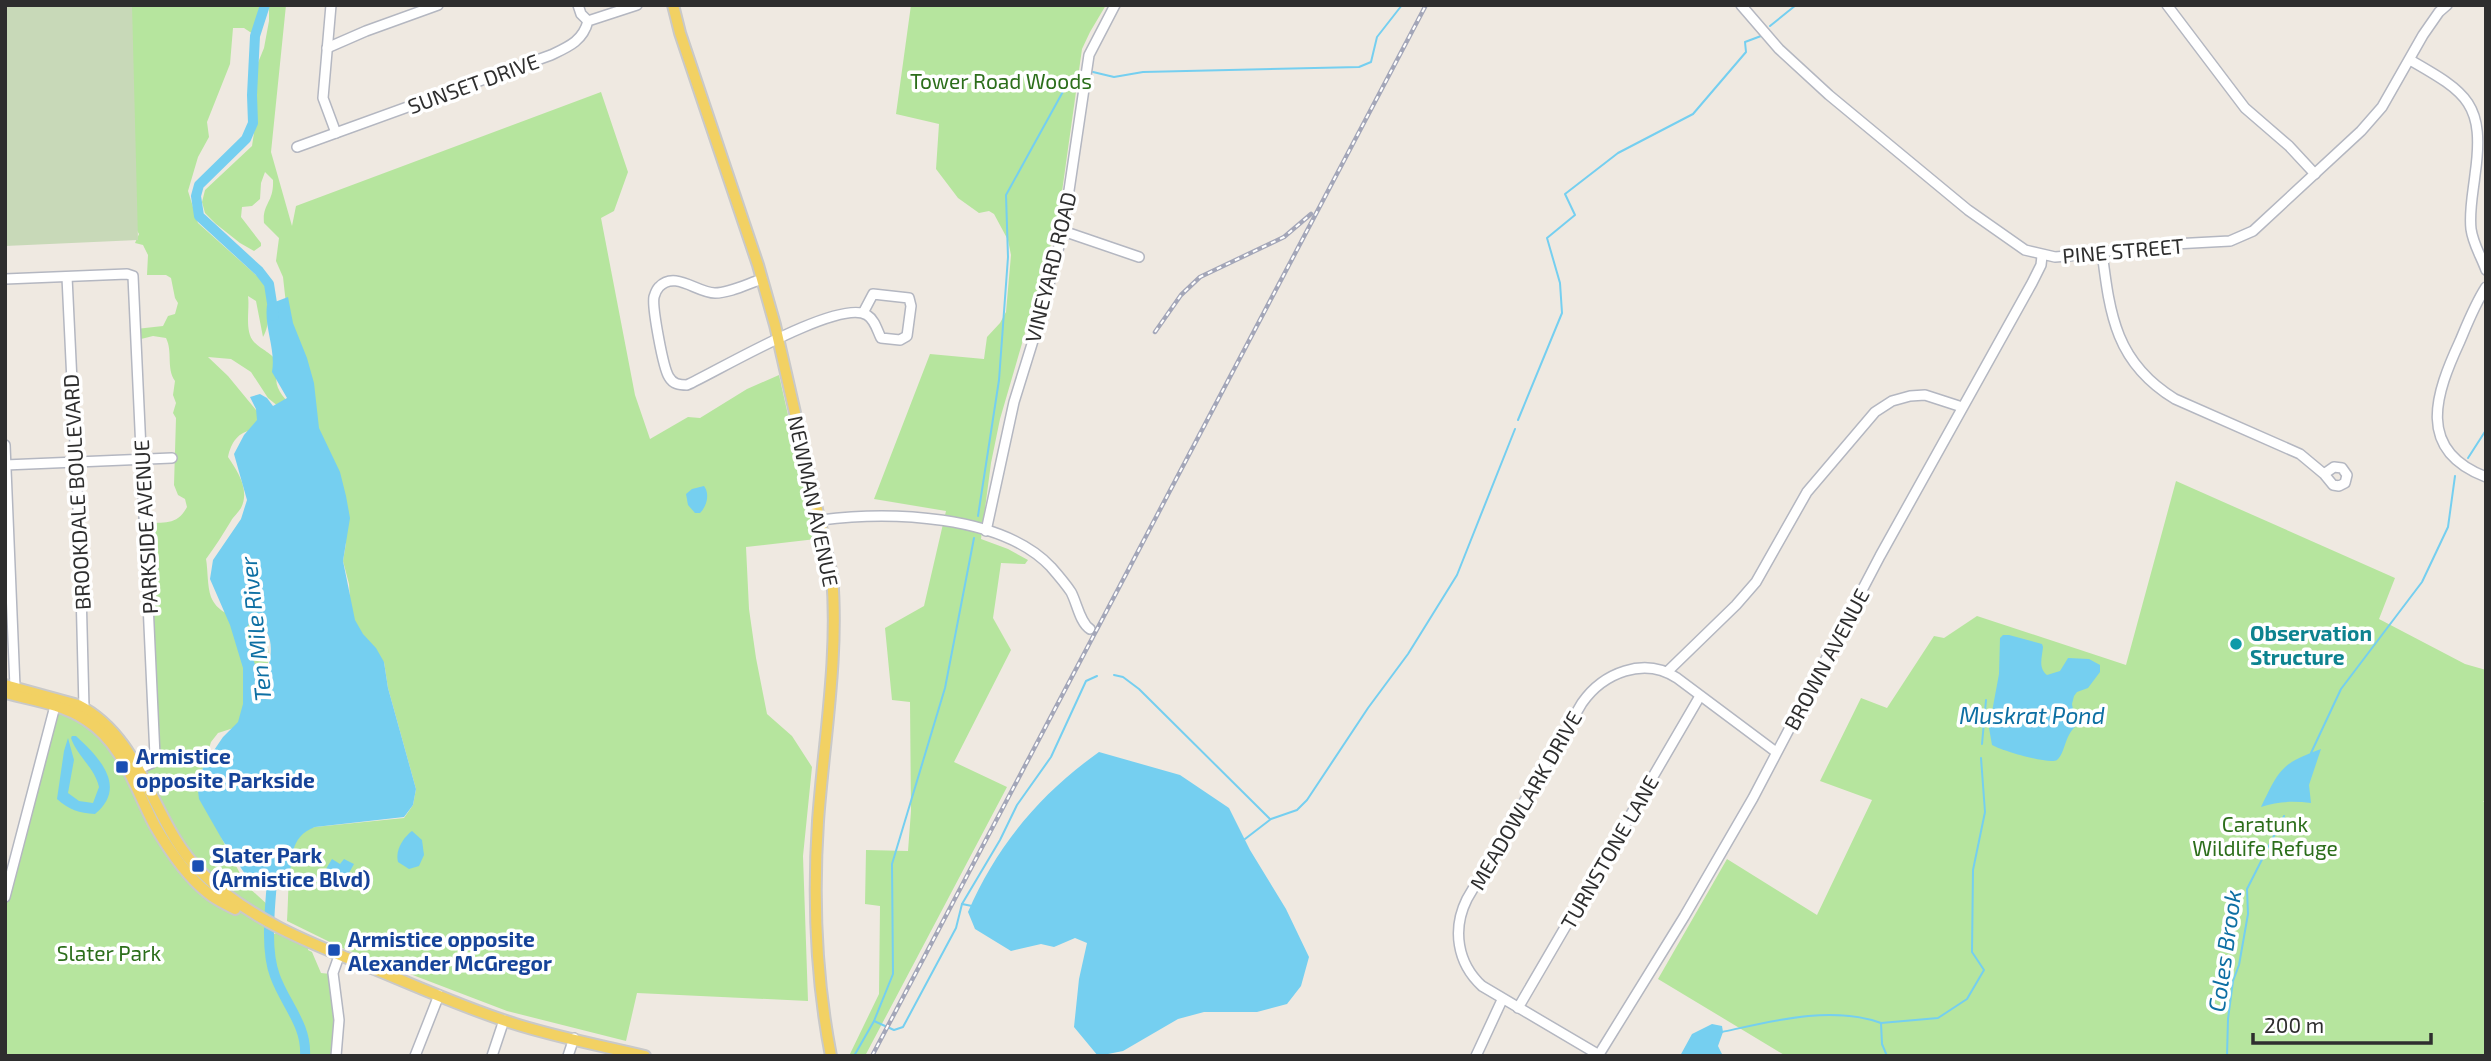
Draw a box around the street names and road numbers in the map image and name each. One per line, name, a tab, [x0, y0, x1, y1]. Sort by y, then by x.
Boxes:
street label: SUNSET DRIVE	[404, 48, 542, 118]
street label: VINEYARD ROAD	[1019, 189, 1081, 345]
street label: PINE STREET	[2061, 232, 2185, 268]
street label: BROOKDALE BOULEVARD	[57, 373, 95, 611]
street label: NEWMAN AVENUE	[784, 413, 844, 589]
street label: PARKSIDE AVENUE	[128, 439, 162, 615]
street label: BROWN AVENUE	[1778, 584, 1874, 734]
street label: MEADOWLARK DRIVE	[1464, 706, 1586, 894]
street label: TURNSTONE LANE	[1555, 771, 1663, 933]

